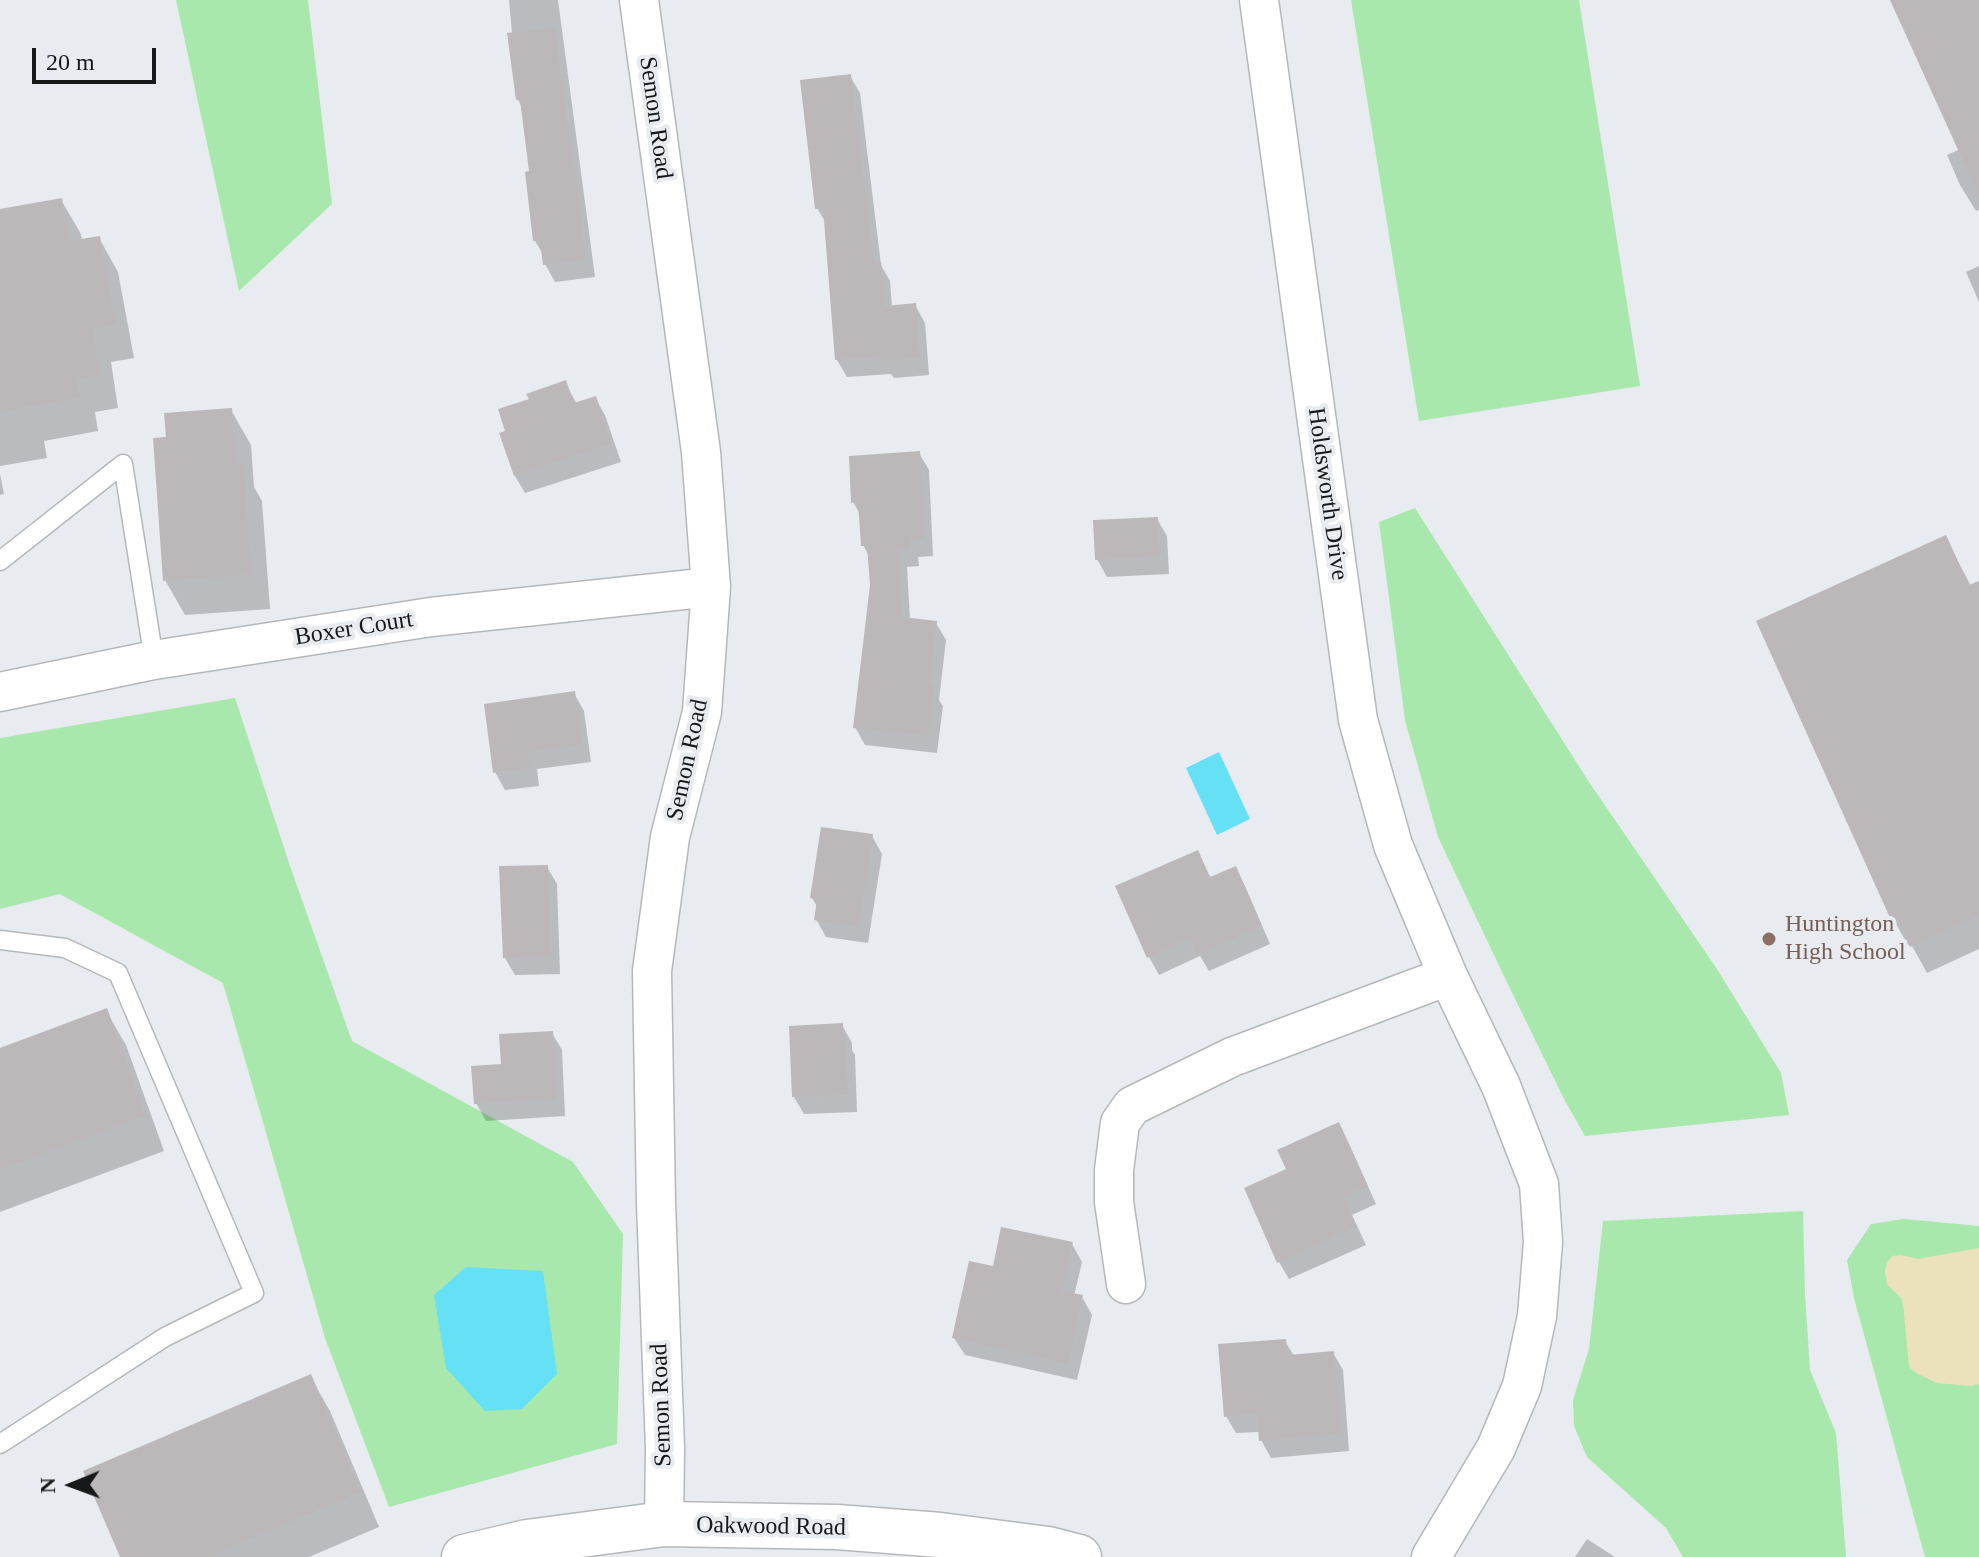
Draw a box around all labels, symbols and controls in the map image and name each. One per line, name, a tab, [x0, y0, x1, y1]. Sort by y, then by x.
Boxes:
scale bar	[36, 32, 160, 82]
text: 20 m	[46, 49, 95, 75]
street label: Semon Road	[632, 55, 678, 181]
street label: Holdsworth Drive	[1301, 406, 1353, 582]
street label: Boxer Court	[293, 605, 415, 653]
street label: Semon Road	[661, 697, 715, 823]
place label: Huntington High School	[1785, 911, 1906, 967]
marker: Huntington High School	[1760, 930, 1778, 948]
street label: Semon Road	[645, 1343, 679, 1467]
north arrow	[32, 1445, 112, 1525]
text: N	[35, 1477, 60, 1494]
street label: Oakwood Road	[696, 1511, 846, 1543]

